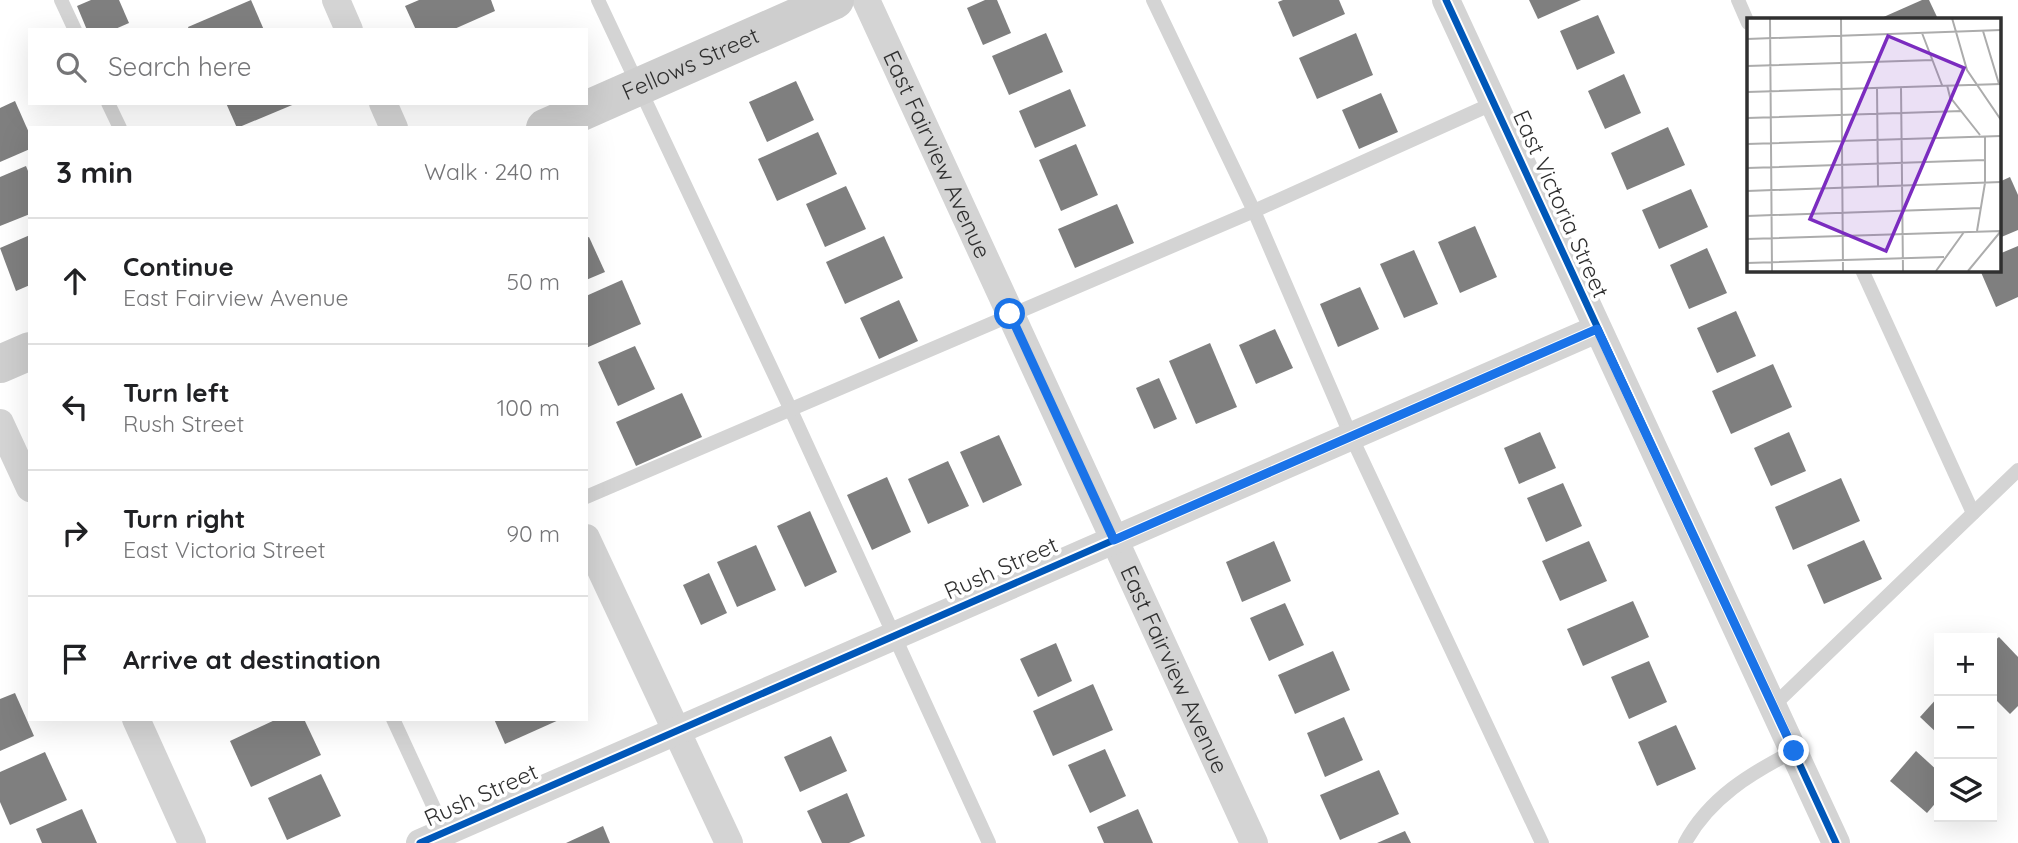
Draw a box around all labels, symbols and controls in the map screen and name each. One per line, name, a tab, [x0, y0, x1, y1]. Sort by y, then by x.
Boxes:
inset map	[1747, 18, 2000, 271]
street label: Fellows Street	[617, 20, 764, 106]
search box	[28, 28, 588, 105]
street label: East Fairview Avenue	[877, 46, 998, 263]
icon: search	[52, 48, 90, 86]
text: Search here	[108, 50, 252, 83]
street label: East Victoria Street	[1507, 105, 1616, 302]
text: 3 min	[56, 153, 133, 191]
text: Walk · 240 m	[424, 157, 560, 186]
text: Continue	[123, 250, 234, 283]
icon: ahead	[56, 262, 94, 300]
text: 50 m	[507, 267, 560, 296]
text: East Fairview Avenue	[123, 283, 349, 312]
route start	[994, 298, 1025, 329]
text: Turn left	[123, 376, 230, 409]
icon: left	[56, 388, 94, 426]
text: 100 m	[497, 393, 560, 422]
text: Rush Street	[123, 409, 244, 438]
text: Turn right	[123, 502, 245, 535]
icon: right	[56, 514, 94, 552]
text: 90 m	[506, 519, 560, 548]
street label: Rush Street	[940, 530, 1062, 605]
text: East Victoria Street	[123, 535, 325, 564]
street label: East Fairview Avenue	[1114, 561, 1235, 778]
map controls	[1934, 633, 1997, 822]
button: +	[1934, 633, 1997, 696]
icon: arrive	[56, 640, 94, 678]
text: Arrive at destination	[123, 643, 381, 676]
button: −	[1934, 696, 1997, 759]
route end	[1778, 735, 1809, 766]
street label: Rush Street	[420, 757, 542, 832]
button: layers	[1934, 759, 1997, 822]

